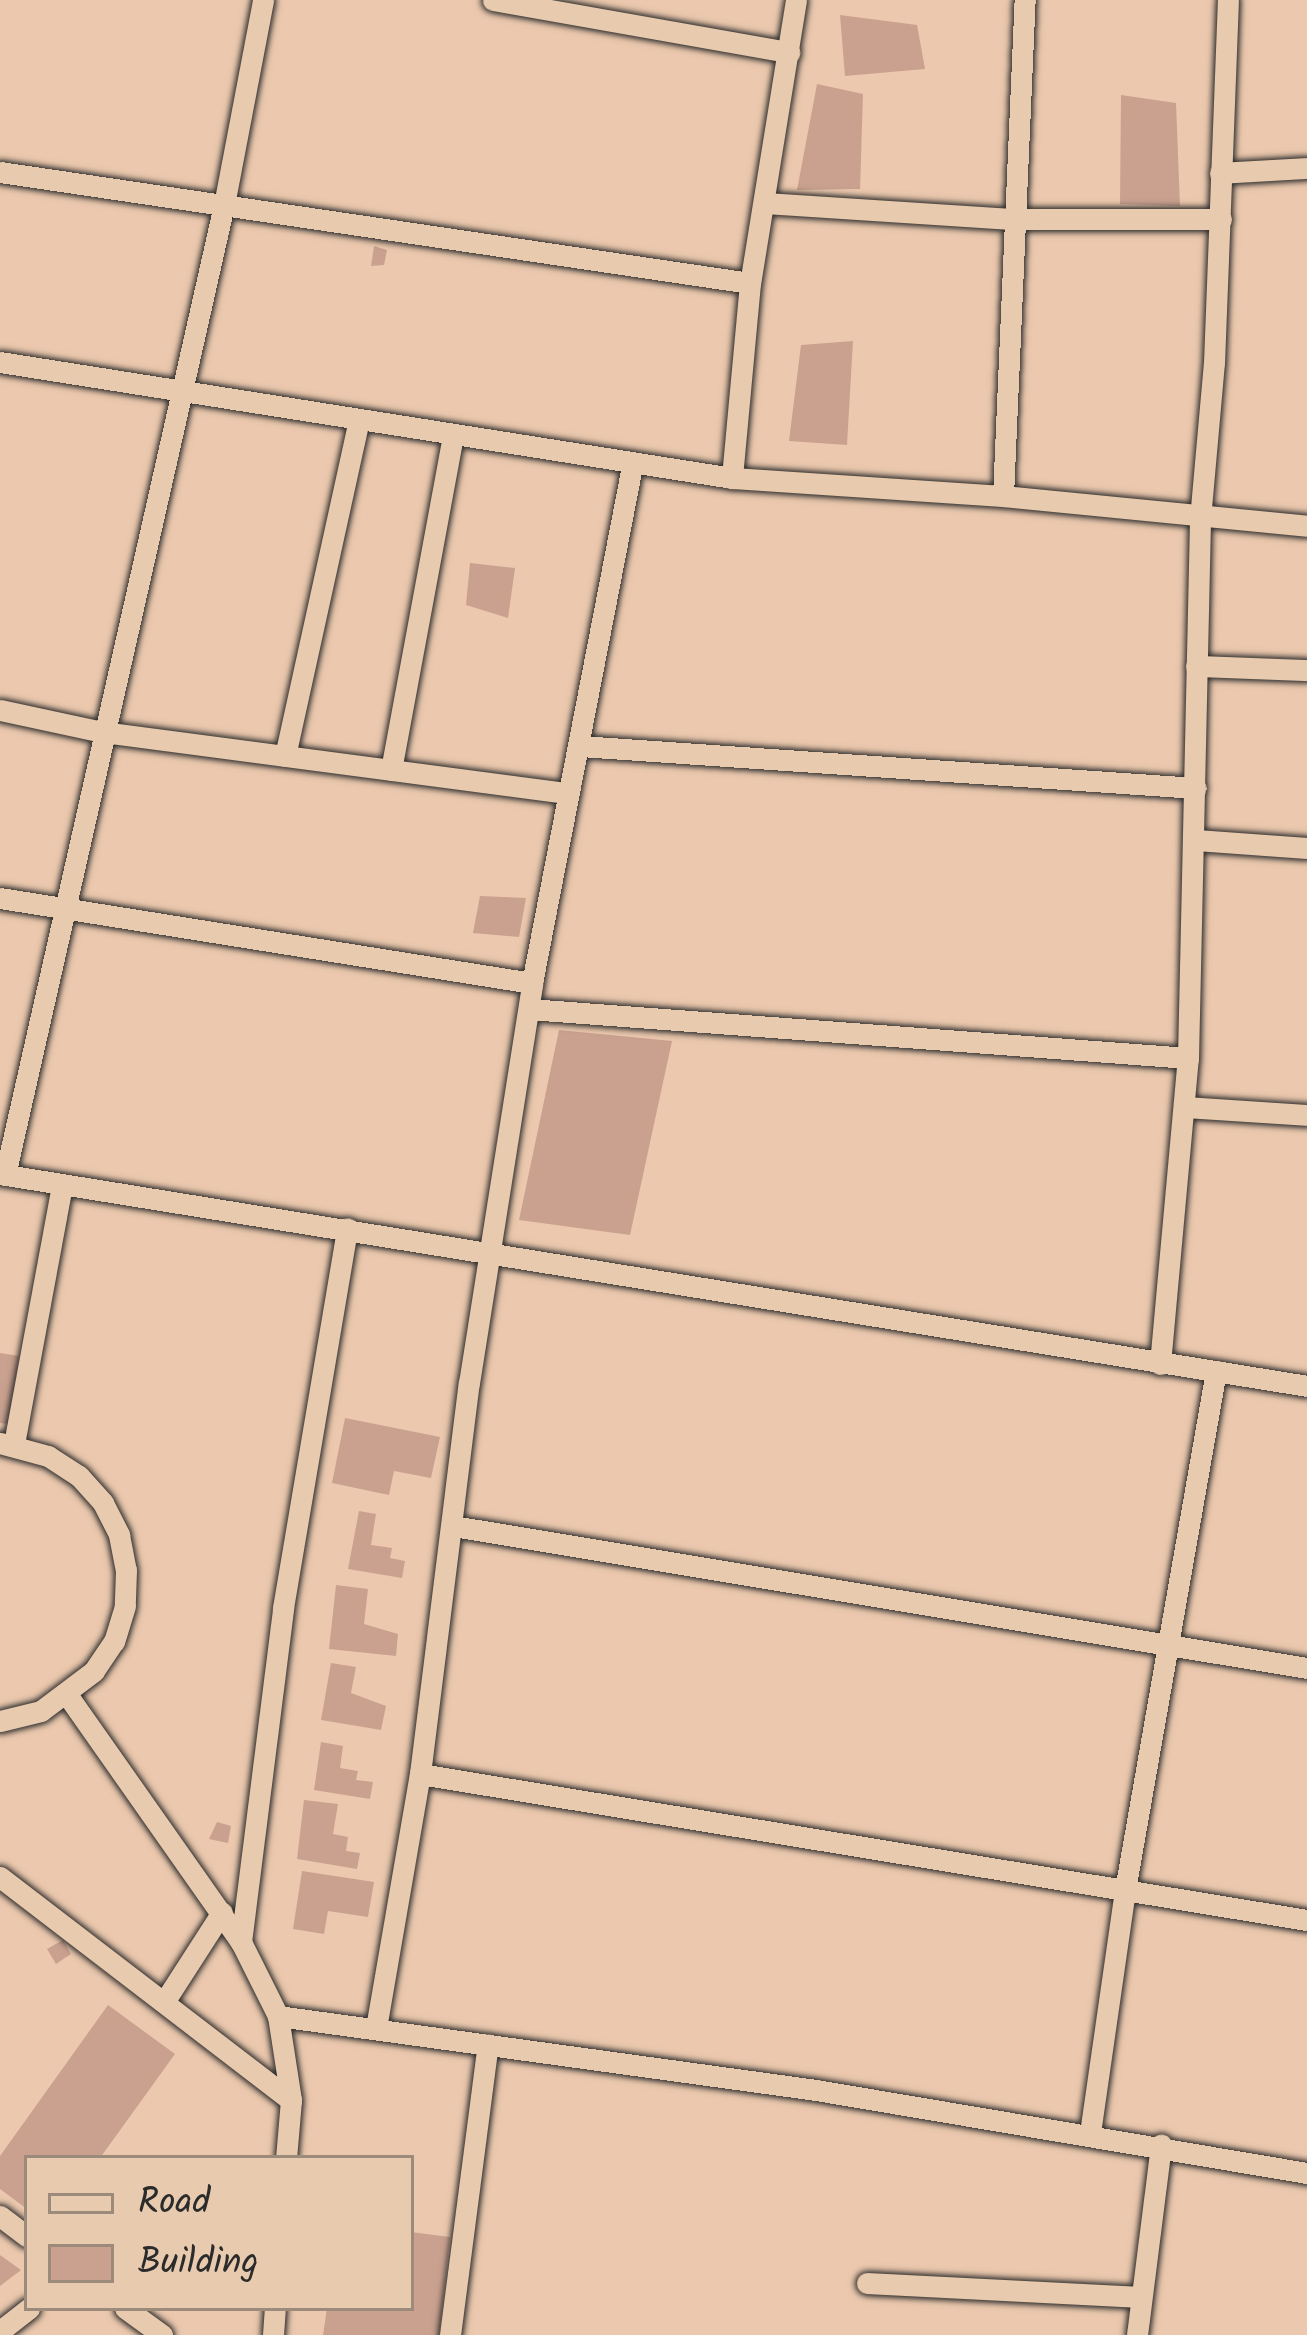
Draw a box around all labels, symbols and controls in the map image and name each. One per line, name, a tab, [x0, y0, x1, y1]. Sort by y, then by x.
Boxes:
legend	[24, 2155, 414, 2311]
text: Road	[138, 2175, 210, 2232]
text: Building	[138, 2235, 258, 2292]

